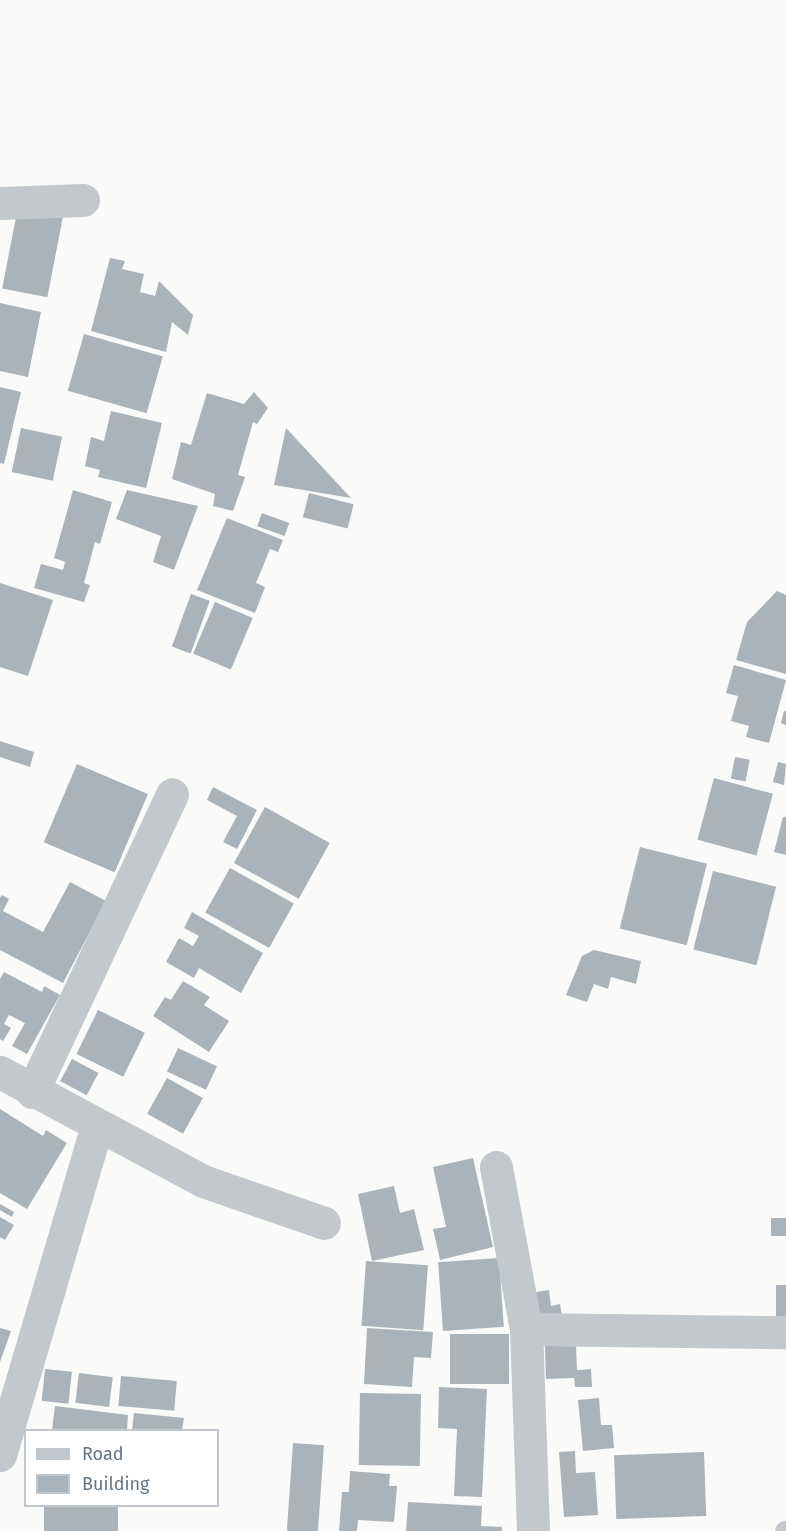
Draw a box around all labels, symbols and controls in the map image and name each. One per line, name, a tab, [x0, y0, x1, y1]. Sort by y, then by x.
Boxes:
legend	[24, 1429, 219, 1507]
text: Road	[82, 1443, 124, 1465]
text: Building	[82, 1473, 149, 1495]

